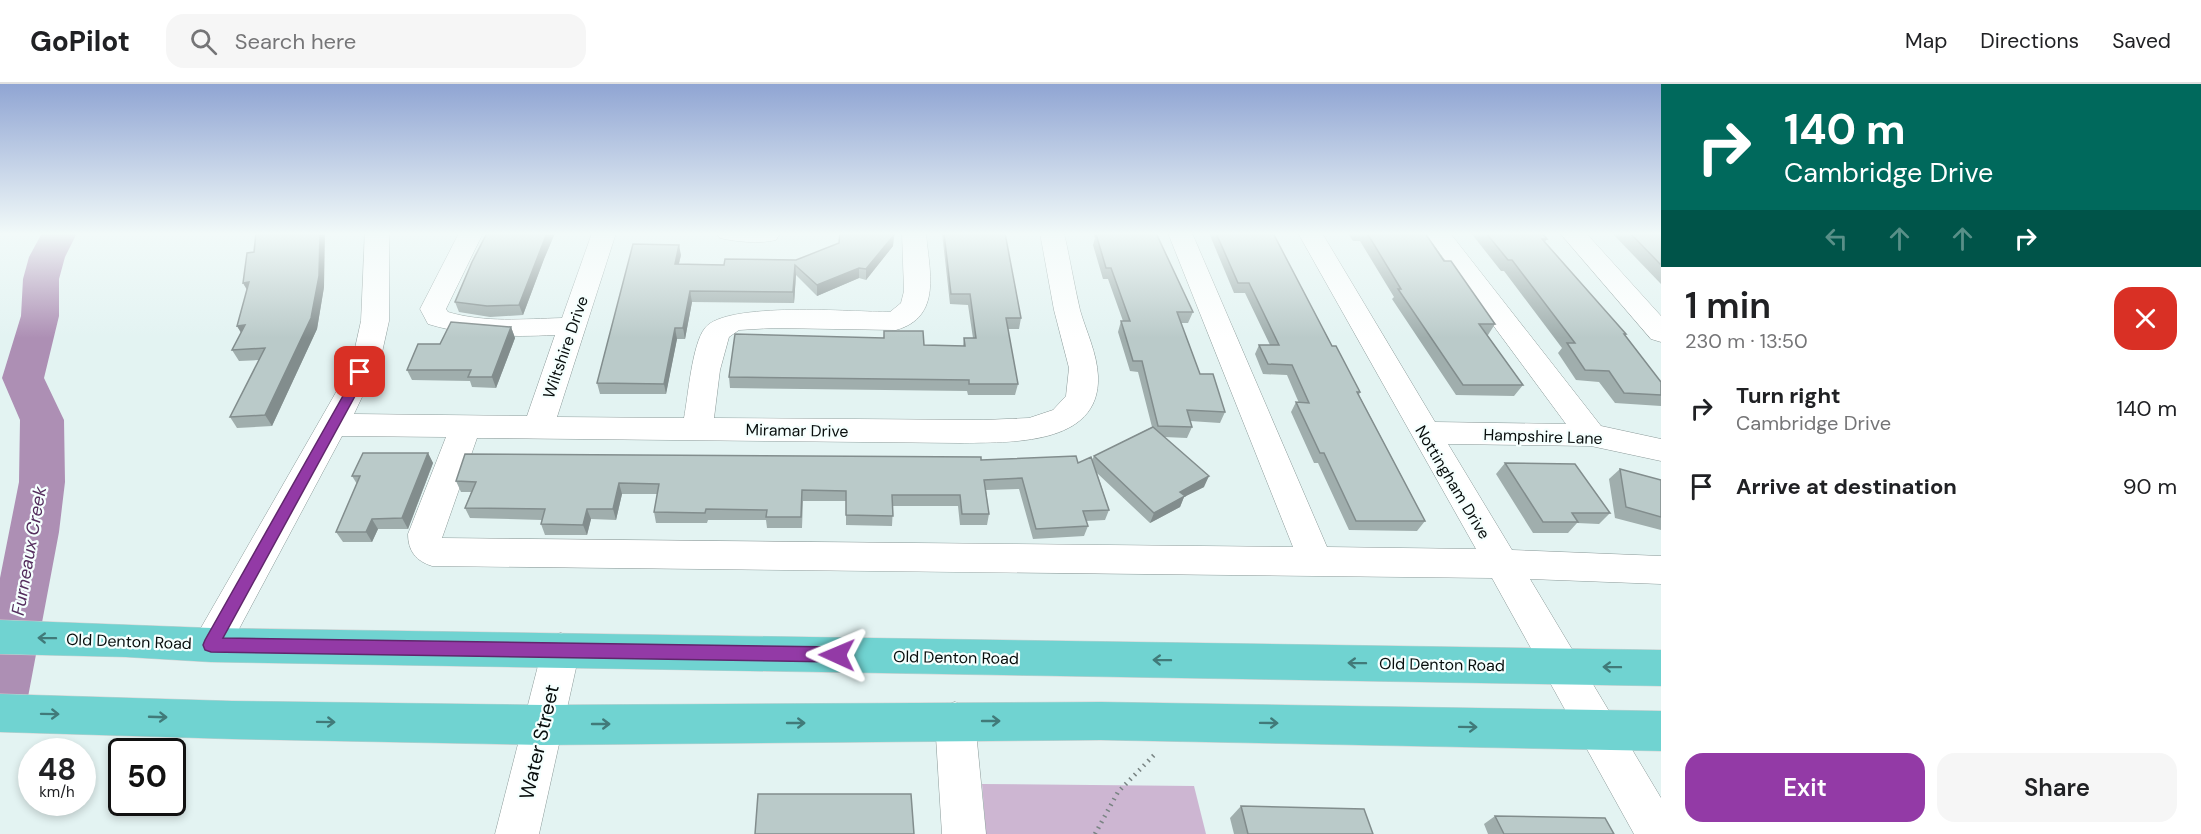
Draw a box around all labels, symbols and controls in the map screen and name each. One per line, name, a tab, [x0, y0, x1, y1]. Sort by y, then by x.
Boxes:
search box	[166, 14, 586, 68]
text: GoPilot	[30, 23, 130, 60]
icon: search	[187, 25, 220, 58]
text: Search here	[235, 27, 356, 56]
text: Map	[1905, 27, 1947, 55]
text: Directions	[1980, 27, 2079, 55]
text: Saved	[2112, 27, 2171, 55]
text: 140 m	[1784, 102, 1906, 157]
icon: right	[1685, 108, 1763, 186]
text: Cambridge Drive	[1784, 155, 1993, 190]
icon: left	[1820, 222, 1853, 255]
icon: ahead	[1883, 222, 1916, 255]
icon: ahead	[1946, 222, 1979, 255]
icon: right	[2009, 222, 2042, 255]
text: 1 min	[1685, 282, 1771, 329]
button: close	[2114, 287, 2177, 350]
street label: Wiltshire Drive	[538, 293, 593, 401]
text: 230 m · 13:50	[1685, 328, 1808, 354]
pin	[334, 346, 385, 397]
icon: arrive	[343, 355, 376, 388]
text: Turn right	[1736, 381, 1841, 410]
icon: right	[1685, 392, 1718, 425]
text: 140 m	[2116, 394, 2177, 423]
text: Cambridge Drive	[1736, 410, 1891, 436]
street label: Miramar Drive	[745, 419, 849, 442]
street label: Nottingham Drive	[1410, 422, 1495, 543]
street label: Hampshire Lane	[1483, 424, 1603, 449]
icon: arrive	[1685, 470, 1718, 503]
text: Arrive at destination	[1736, 472, 1957, 501]
text: 90 m	[2123, 472, 2177, 501]
water label: Furneaux Creek	[6, 484, 52, 617]
position arrow	[805, 623, 869, 687]
street label: Old Denton Road	[66, 629, 192, 654]
one-way arrow	[37, 632, 57, 644]
street label: Old Denton Road	[893, 646, 1019, 669]
street label: Old Denton Road	[1379, 653, 1505, 676]
one-way arrow	[1153, 654, 1173, 666]
one-way arrow	[1348, 657, 1368, 669]
one-way arrow	[1602, 661, 1622, 673]
street label: Water Street	[513, 682, 565, 802]
one-way arrow	[39, 708, 59, 720]
one-way arrow	[147, 712, 167, 723]
one-way arrow	[981, 715, 1001, 727]
one-way arrow	[315, 716, 335, 728]
one-way arrow	[786, 717, 806, 729]
one-way arrow	[591, 718, 611, 730]
one-way arrow	[1258, 718, 1278, 729]
one-way arrow	[1457, 721, 1477, 733]
speed limit sign: 50	[108, 738, 186, 816]
text: 48	[38, 750, 76, 789]
button: Exit	[1685, 753, 1925, 822]
button: Share	[1937, 753, 2177, 822]
text: km/h	[39, 782, 75, 802]

